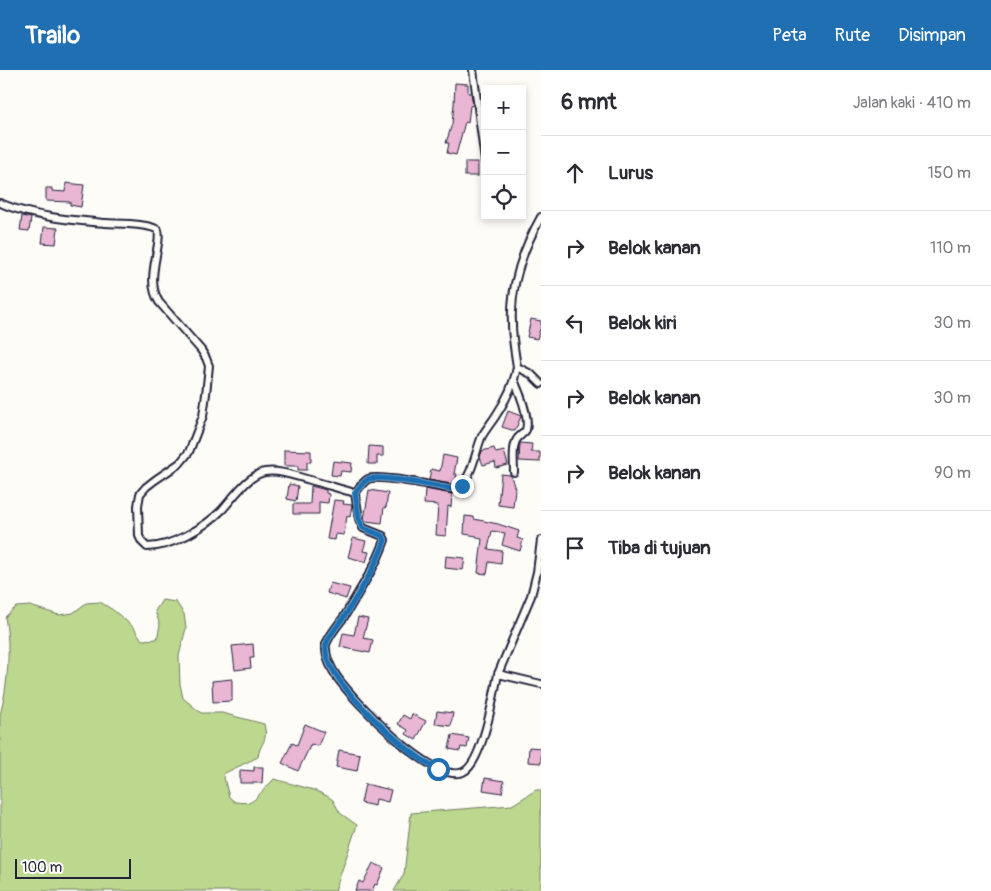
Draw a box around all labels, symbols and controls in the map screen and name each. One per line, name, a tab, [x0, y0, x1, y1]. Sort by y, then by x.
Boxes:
text: Trailo	[25, 21, 80, 50]
text: Peta	[772, 24, 807, 47]
text: Rute	[835, 24, 870, 47]
text: Disimpan	[898, 24, 966, 47]
map controls	[481, 85, 526, 220]
button: +	[481, 85, 526, 130]
text: 6 mnt	[561, 89, 617, 116]
text: Jalan kaki · 410 m	[853, 93, 971, 113]
button: −	[481, 130, 526, 175]
icon: ahead	[561, 159, 589, 187]
text: Lurus	[608, 161, 653, 185]
text: 150 m	[927, 163, 971, 183]
button: locate	[481, 175, 526, 220]
icon: right	[561, 234, 589, 262]
text: Belok kanan	[608, 236, 701, 260]
text: 110 m	[930, 238, 971, 258]
icon: left	[561, 309, 589, 337]
text: Belok kiri	[608, 311, 676, 335]
text: 30 m	[933, 313, 971, 333]
icon: right	[561, 384, 589, 412]
text: Belok kanan	[608, 386, 701, 410]
text: 30 m	[933, 388, 971, 408]
icon: right	[561, 459, 589, 487]
text: Belok kanan	[608, 461, 701, 485]
text: 90 m	[934, 463, 971, 483]
route end	[451, 475, 474, 498]
icon: arrive	[561, 534, 589, 562]
text: Tiba di tujuan	[608, 536, 711, 560]
route start	[427, 758, 450, 781]
scale bar	[15, 856, 131, 879]
text: 100 m	[22, 859, 62, 876]

